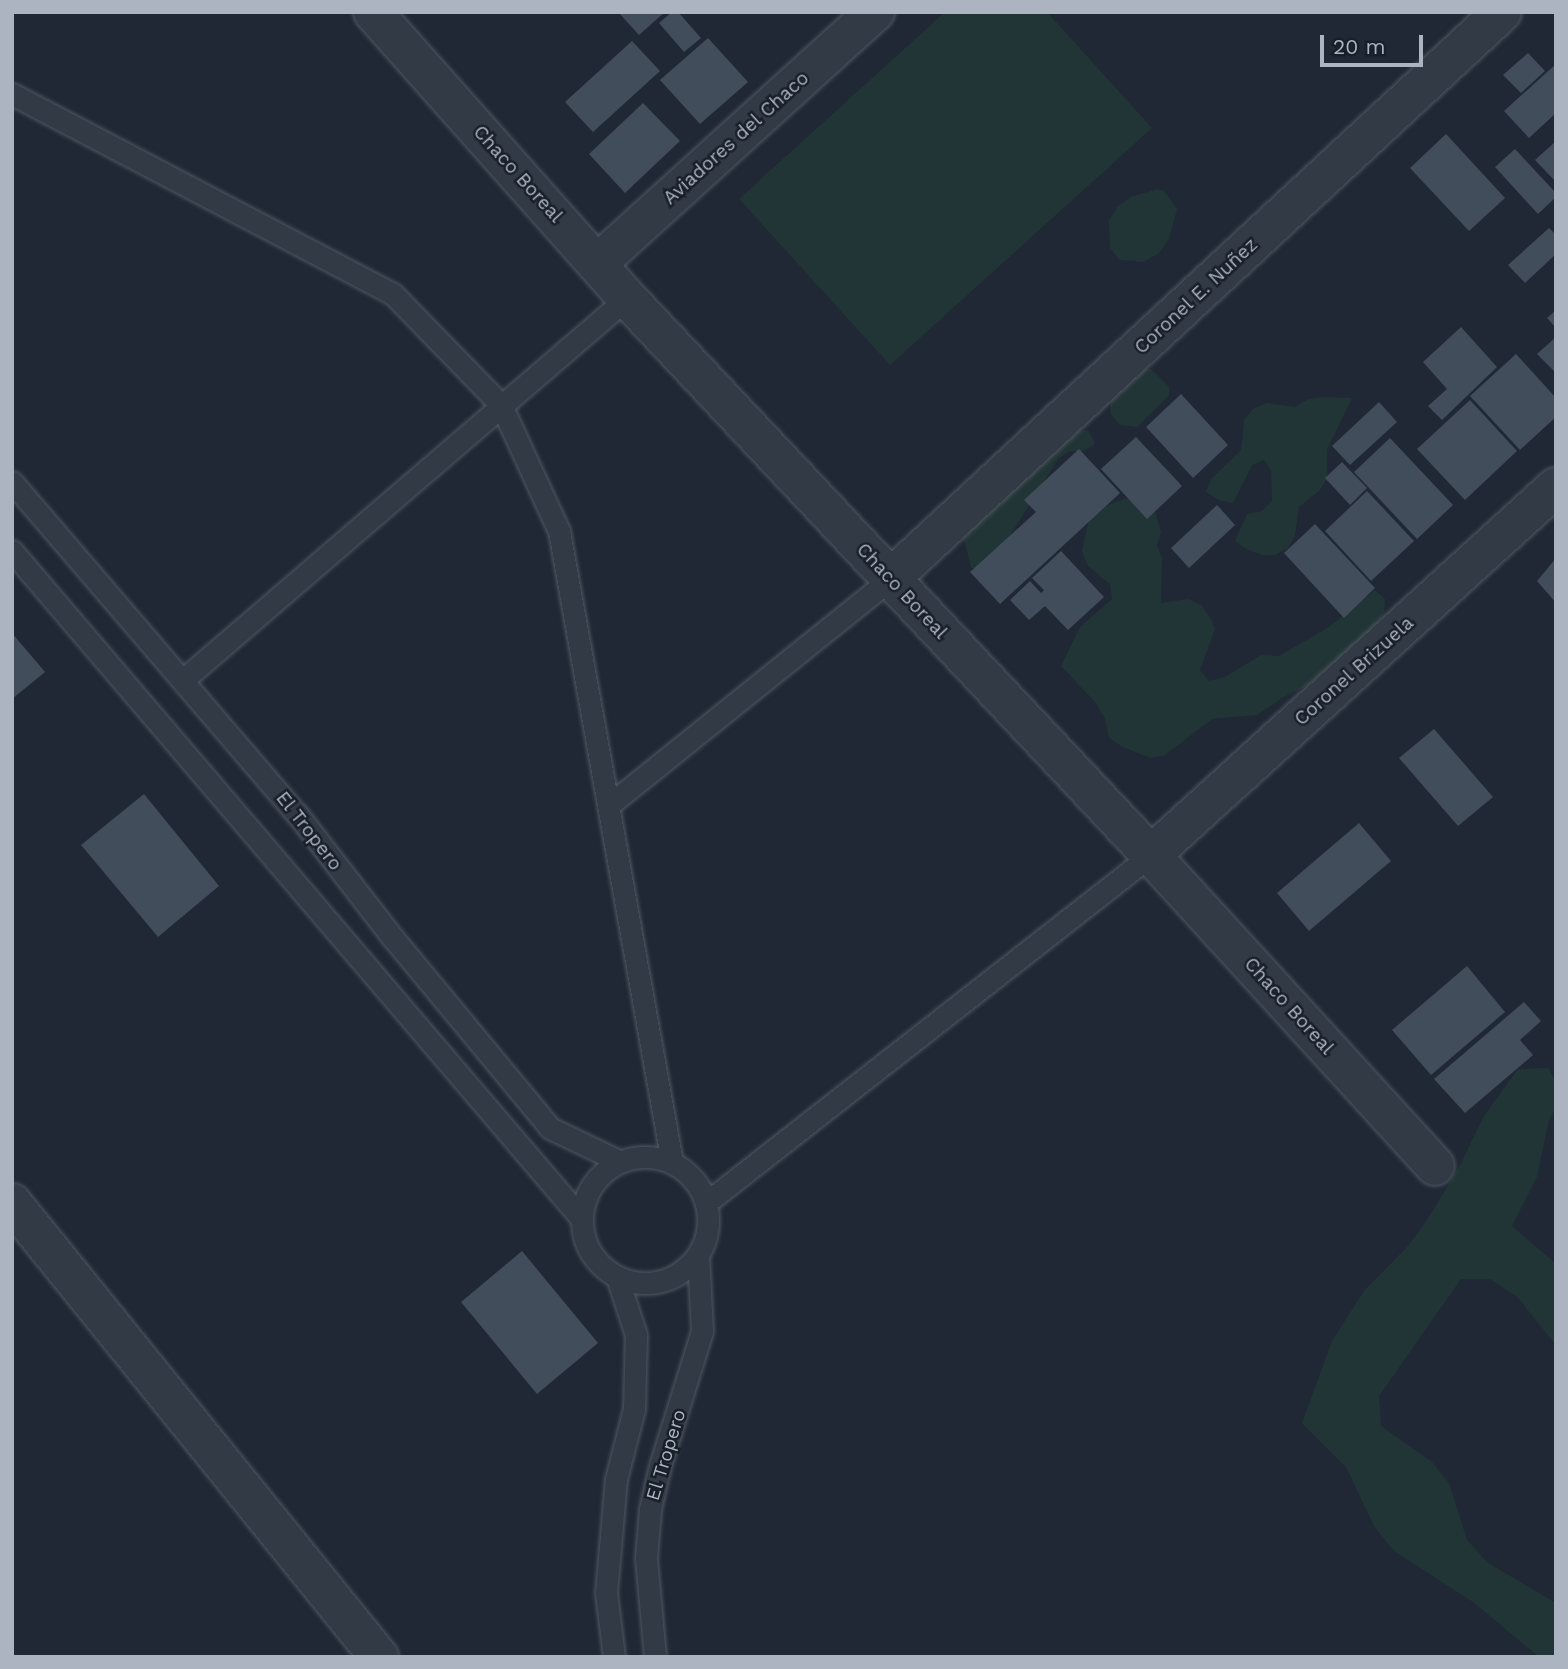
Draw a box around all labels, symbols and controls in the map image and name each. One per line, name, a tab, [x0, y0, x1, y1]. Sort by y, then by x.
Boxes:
scale bar	[1323, 21, 1426, 65]
text: 20 m	[1333, 34, 1385, 59]
street label: Aviadores del Chaco	[658, 66, 814, 210]
street label: Chaco Boreal	[468, 121, 568, 227]
street label: Coronel E. Nuñez	[1130, 233, 1262, 359]
street label: Chaco Boreal	[852, 538, 952, 644]
street label: Coronel Brizuela	[1290, 611, 1418, 731]
street label: El Tropero	[271, 786, 347, 876]
street label: Chaco Boreal	[1239, 953, 1339, 1059]
street label: El Tropero	[641, 1406, 691, 1504]

